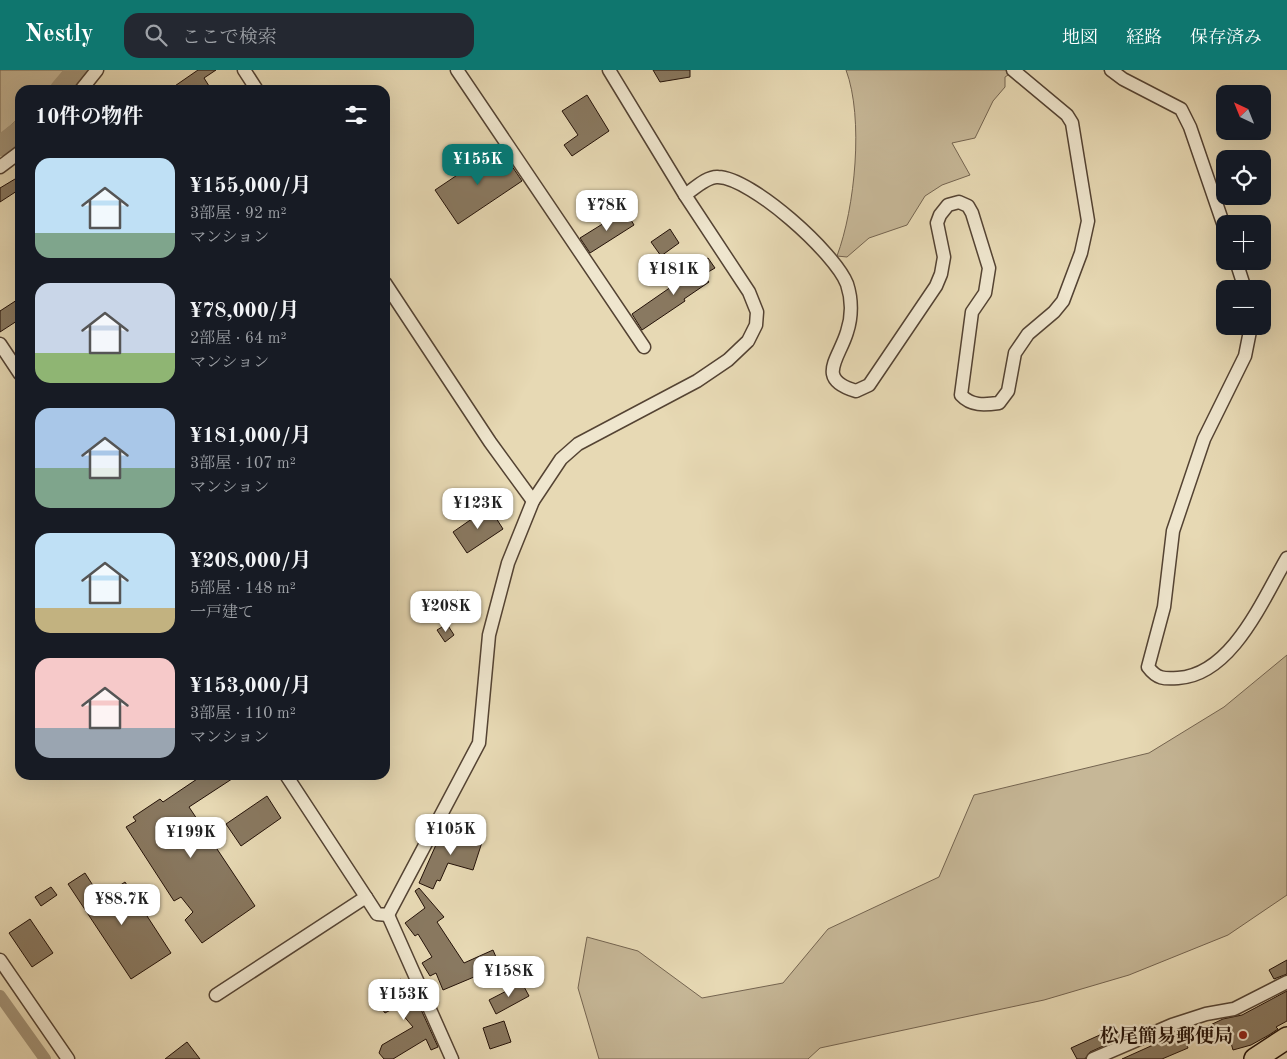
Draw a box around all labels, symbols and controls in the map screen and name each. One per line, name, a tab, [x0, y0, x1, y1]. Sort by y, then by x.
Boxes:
search box	[124, 13, 474, 58]
icon: search	[142, 21, 170, 49]
text: Nestly	[25, 23, 94, 47]
text: ここで検索	[182, 29, 277, 48]
text: 地図	[1062, 29, 1098, 47]
text: 経路	[1126, 29, 1162, 47]
text: 保存済み	[1190, 29, 1262, 47]
north arrow	[1216, 85, 1271, 140]
map controls	[1216, 85, 1271, 335]
icon: filters	[342, 101, 370, 129]
text: 10件の物件	[35, 107, 143, 128]
pin: ¥155K	[443, 144, 513, 186]
button: locate	[1216, 150, 1271, 205]
text: ¥155K	[453, 152, 503, 168]
text: ¥155,000/月	[190, 176, 312, 197]
icon: home	[75, 178, 135, 238]
pin: ¥78K	[577, 190, 637, 232]
text: ¥78K	[587, 198, 627, 214]
text: 3部屋 · 92 m²	[190, 206, 287, 222]
button: +	[1216, 215, 1271, 270]
text: マンション	[190, 230, 269, 246]
pin: ¥181K	[639, 254, 709, 296]
text: ¥181K	[649, 262, 699, 278]
button: −	[1216, 280, 1271, 335]
text: ¥78,000/月	[190, 301, 299, 322]
icon: home	[75, 303, 135, 363]
text: 2部屋 · 64 m²	[190, 331, 287, 347]
text: マンション	[190, 355, 269, 371]
text: ¥181,000/月	[190, 426, 312, 447]
icon: home	[75, 428, 135, 488]
text: 3部屋 · 107 m²	[190, 456, 296, 472]
text: マンション	[190, 480, 269, 496]
pin: ¥123K	[443, 488, 513, 530]
text: ¥123K	[453, 496, 503, 512]
text: ¥208,000/月	[190, 551, 312, 572]
icon: home	[75, 553, 135, 613]
text: 5部屋 · 148 m²	[190, 581, 296, 597]
pin: ¥208K	[411, 590, 481, 633]
text: ¥208K	[421, 599, 471, 615]
text: 一戸建て	[190, 605, 254, 621]
text: ¥153,000/月	[190, 676, 312, 697]
icon: home	[75, 678, 135, 738]
text: 3部屋 · 110 m²	[190, 706, 296, 722]
text: マンション	[190, 730, 269, 746]
pin: ¥105K	[416, 814, 486, 856]
pin: ¥199K	[156, 816, 226, 859]
text: ¥105K	[426, 822, 476, 838]
text: ¥199K	[166, 825, 216, 841]
pin: ¥88.7K	[81, 884, 163, 926]
text: ¥88.7K	[95, 892, 149, 908]
pin: ¥158K	[474, 956, 544, 998]
text: ¥158K	[484, 964, 534, 980]
pin: ¥153K	[369, 978, 439, 1021]
text: ¥153K	[379, 987, 429, 1003]
place label: 松尾簡易郵便局	[1100, 1025, 1233, 1047]
marker: 松尾簡易郵便局	[1237, 1029, 1249, 1041]

